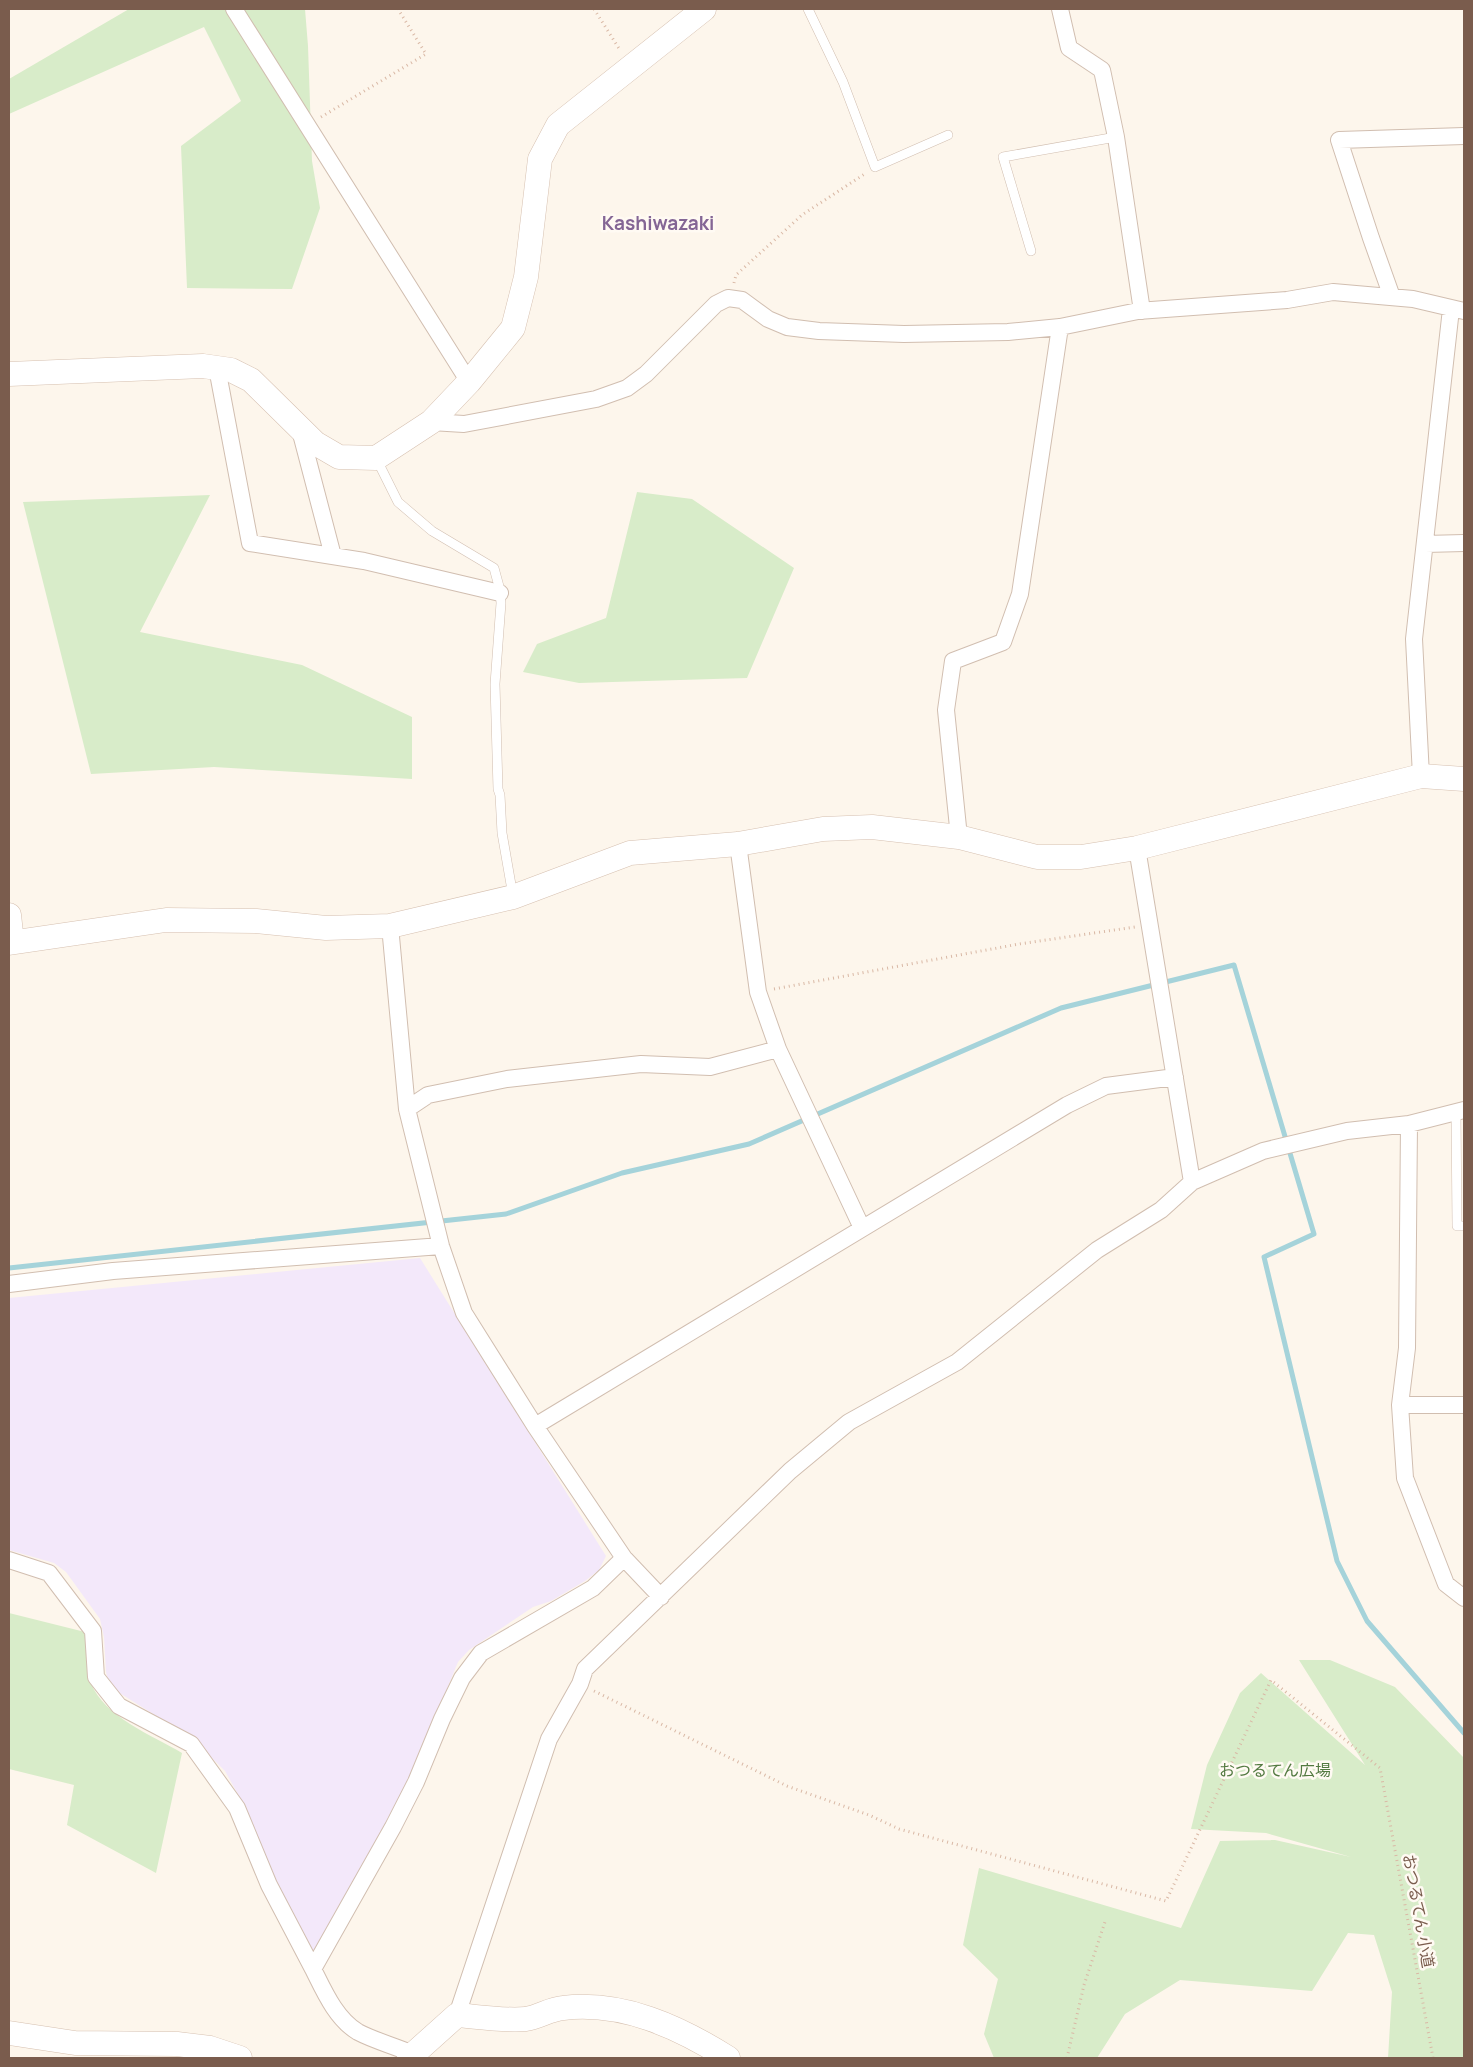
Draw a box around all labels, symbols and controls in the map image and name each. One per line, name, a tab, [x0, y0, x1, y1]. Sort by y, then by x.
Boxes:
district label: Kashiwazaki	[602, 210, 714, 236]
park label: おつるてん広場	[1219, 1759, 1331, 1781]
street label: おつるてん 小道	[1398, 1852, 1440, 1970]

